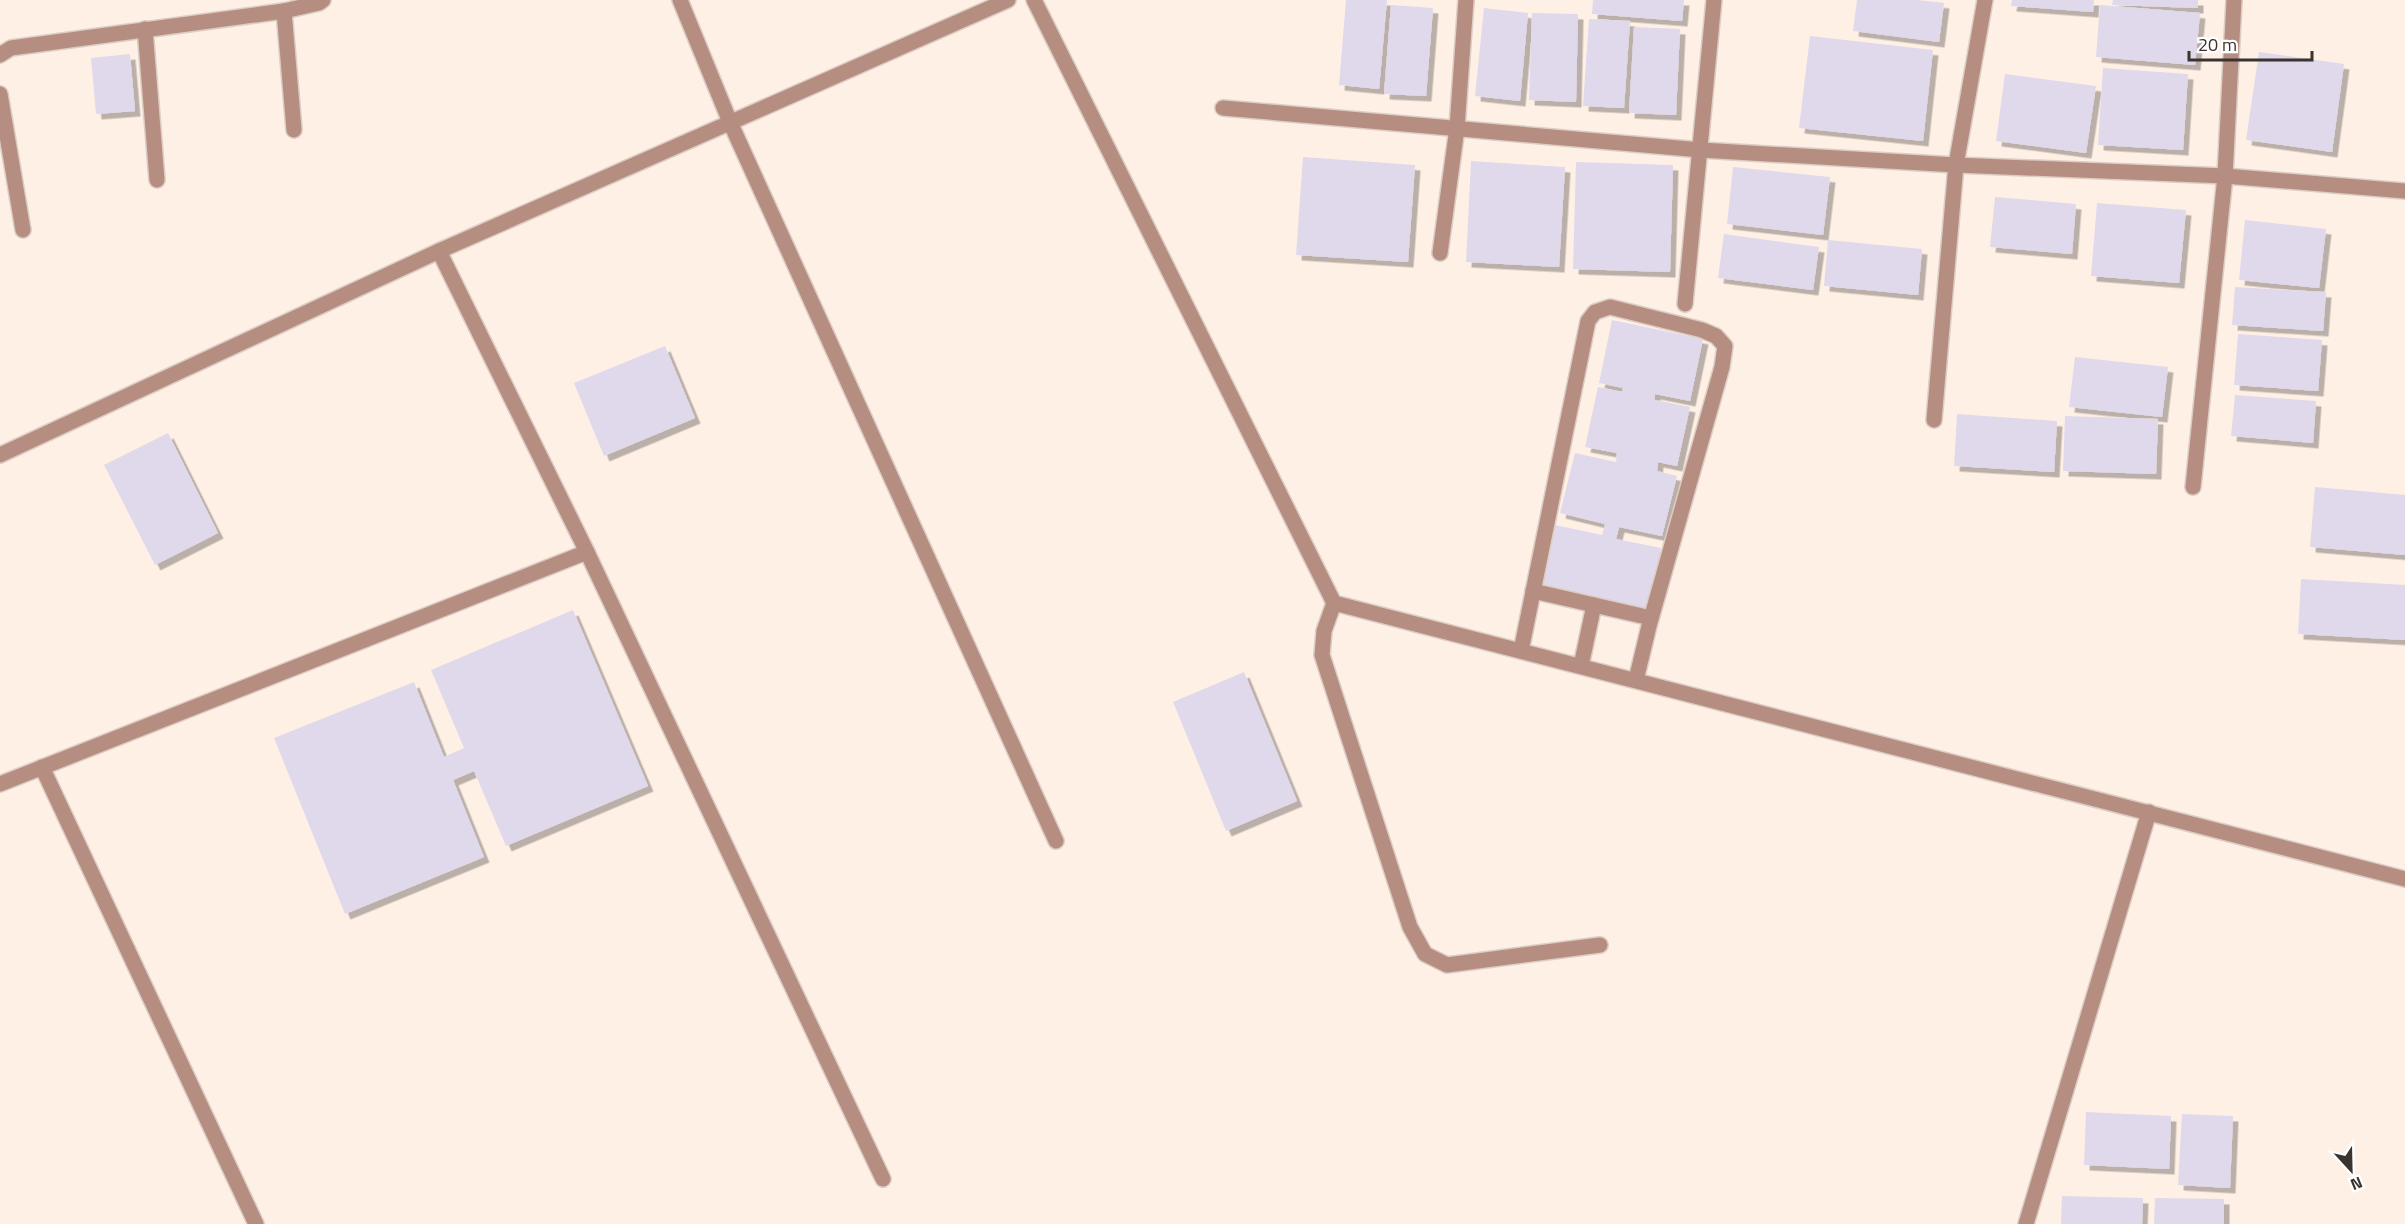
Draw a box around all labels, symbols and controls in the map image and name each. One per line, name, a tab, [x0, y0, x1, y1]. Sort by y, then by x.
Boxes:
scale bar	[2189, 24, 2312, 62]
text: 20 m	[2198, 31, 2237, 58]
north arrow	[2321, 1140, 2381, 1200]
text: N	[2347, 1171, 2366, 1197]

